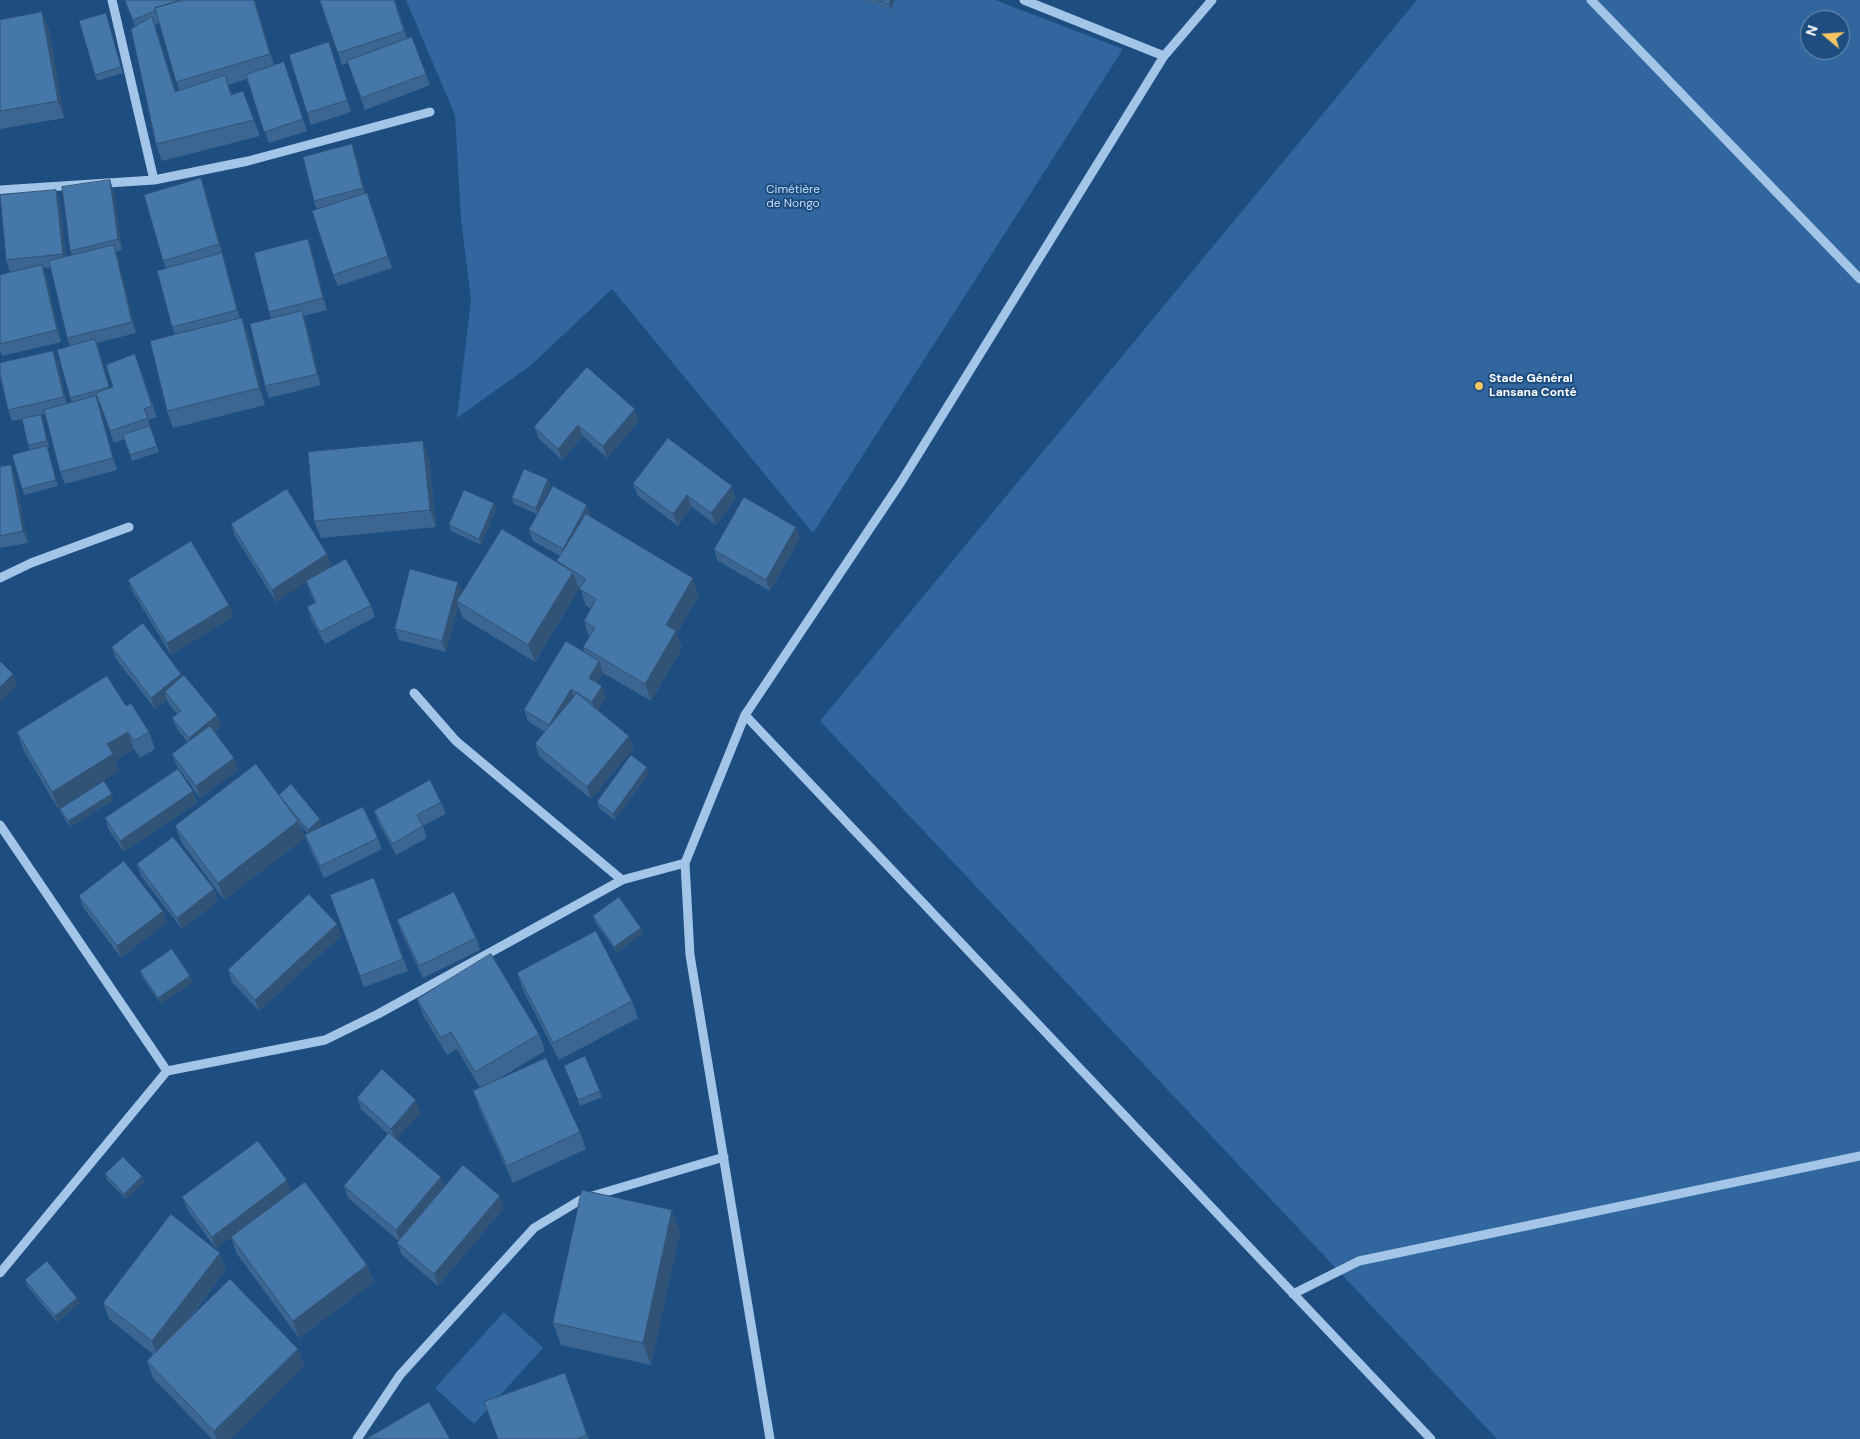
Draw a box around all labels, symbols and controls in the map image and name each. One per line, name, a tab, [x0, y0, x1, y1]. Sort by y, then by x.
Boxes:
north arrow	[1800, 10, 1850, 60]
text: N	[1802, 23, 1822, 38]
park label: Cimétière de Nongo	[766, 183, 820, 211]
place label: Stade Général Lansana Conté	[1489, 372, 1577, 400]
marker: Stade Général Lansana Conté	[1473, 380, 1485, 392]

